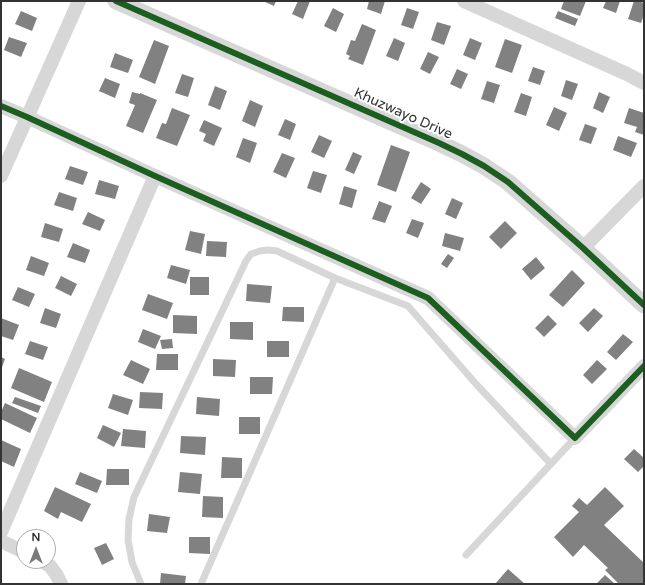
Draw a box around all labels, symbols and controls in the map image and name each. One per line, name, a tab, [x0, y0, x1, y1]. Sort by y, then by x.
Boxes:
street label: Khuzwayo Drive	[351, 85, 455, 143]
north arrow	[16, 529, 56, 569]
text: N	[32, 531, 40, 544]

